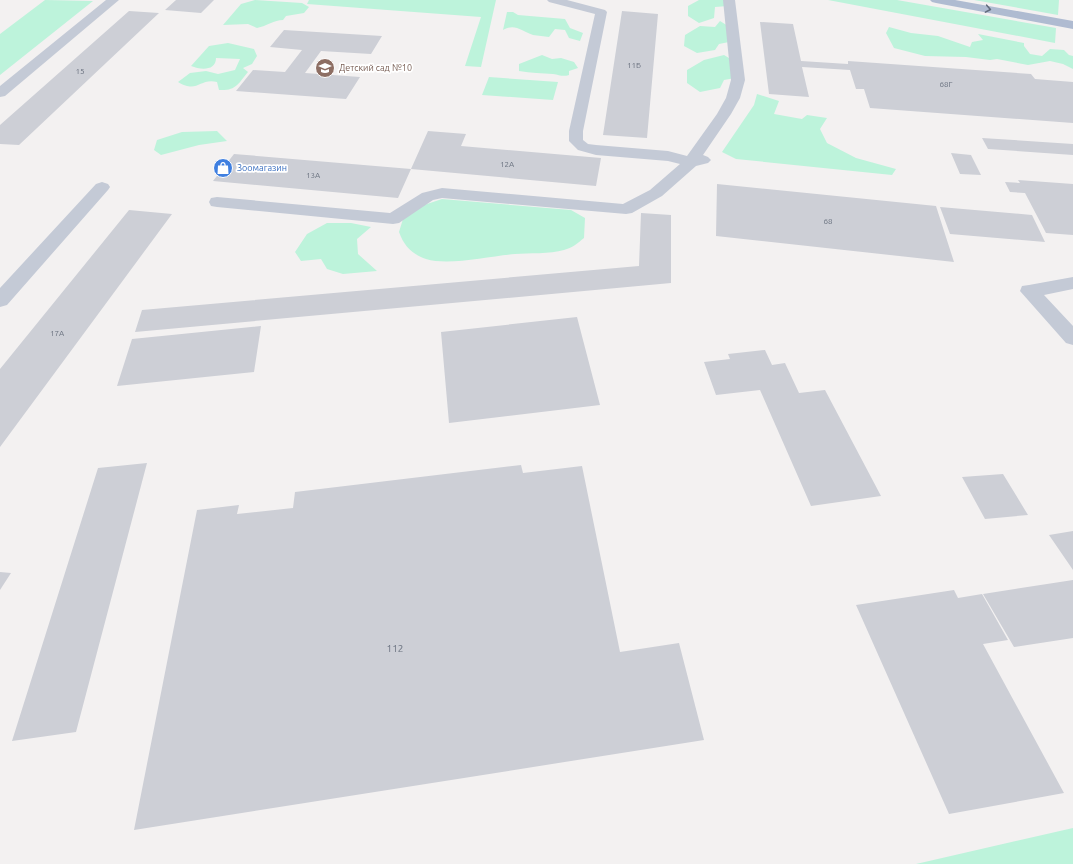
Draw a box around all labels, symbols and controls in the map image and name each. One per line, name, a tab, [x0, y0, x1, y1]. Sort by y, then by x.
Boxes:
one-way arrow	[985, 5, 991, 13]
school or university icon: Детский сад №10	[314, 57, 336, 79]
house number: 11Б	[627, 61, 641, 70]
place label: Детский сад №10	[339, 63, 412, 73]
house number: 15	[75, 67, 85, 76]
house number: 68Г	[940, 80, 953, 89]
shop icon: Зоомагазин	[212, 157, 234, 179]
house number: 12А	[500, 160, 515, 169]
place label: Зоомагазин	[237, 163, 287, 173]
house number: 13А	[306, 171, 321, 180]
house number: 68	[823, 217, 833, 226]
house number: 17А	[50, 329, 65, 338]
house number: 112	[387, 643, 403, 654]

